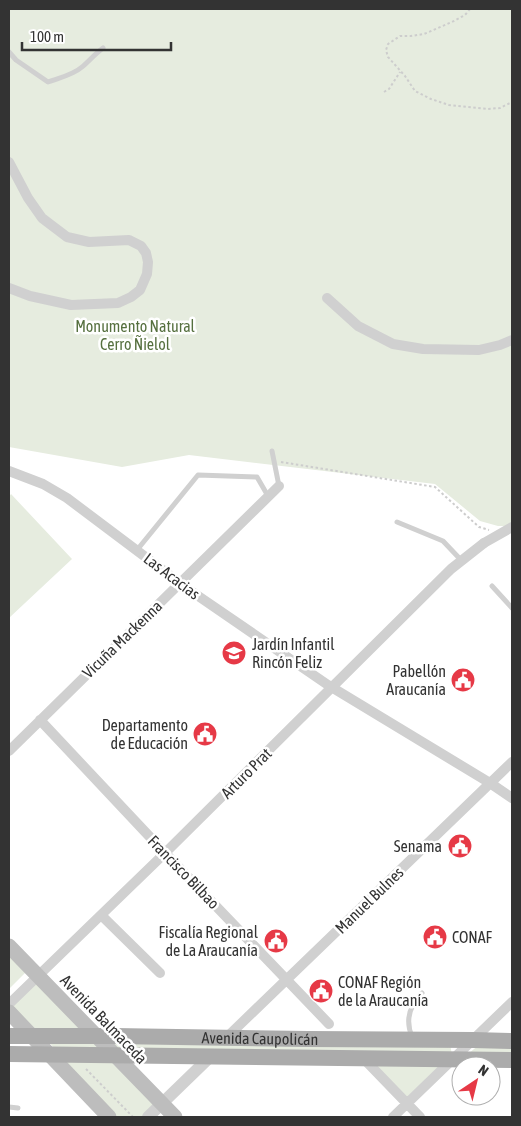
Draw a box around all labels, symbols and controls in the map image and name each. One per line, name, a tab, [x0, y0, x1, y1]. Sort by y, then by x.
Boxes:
scale bar	[22, 20, 171, 52]
text: 100 m	[30, 28, 64, 45]
park label: Monumento Natural Cerro Ñielol	[75, 317, 196, 353]
street label: Las Acacias	[140, 549, 204, 603]
street label: Vicuña Mackenna	[78, 597, 166, 681]
place label: Jardín Infantil Rincón Feliz	[252, 635, 335, 671]
school or university icon: Jardín Infantil Rincón Feliz	[221, 640, 247, 666]
place label: Pabellón Araucanía	[386, 662, 446, 698]
public building icon: Pabellón Araucanía	[450, 667, 476, 693]
place label: Departamento de Educación	[102, 716, 188, 752]
public building icon: Departamento de Educación	[192, 721, 218, 747]
street label: Arturo Prat	[217, 744, 275, 802]
street label: Francisco Bilbao	[145, 832, 223, 912]
public building icon: Senama	[447, 833, 473, 859]
place label: Senama	[394, 837, 442, 855]
street label: Manuel Bulnes	[331, 863, 407, 937]
place label: Fiscalía Regional de La Araucanía	[159, 923, 259, 959]
public building icon: CONAF	[422, 924, 448, 950]
public building icon: Fiscalía Regional de La Araucanía	[263, 928, 289, 954]
place label: CONAF	[452, 928, 493, 946]
street label: Avenida Balmaceda	[57, 971, 151, 1067]
place label: CONAF Región de la Araucanía	[338, 973, 429, 1009]
public building icon: CONAF Región de la Araucanía	[308, 978, 334, 1004]
street label: Avenida Caupolicán	[201, 1028, 318, 1049]
north arrow	[451, 1056, 501, 1106]
text: N	[475, 1061, 491, 1079]

